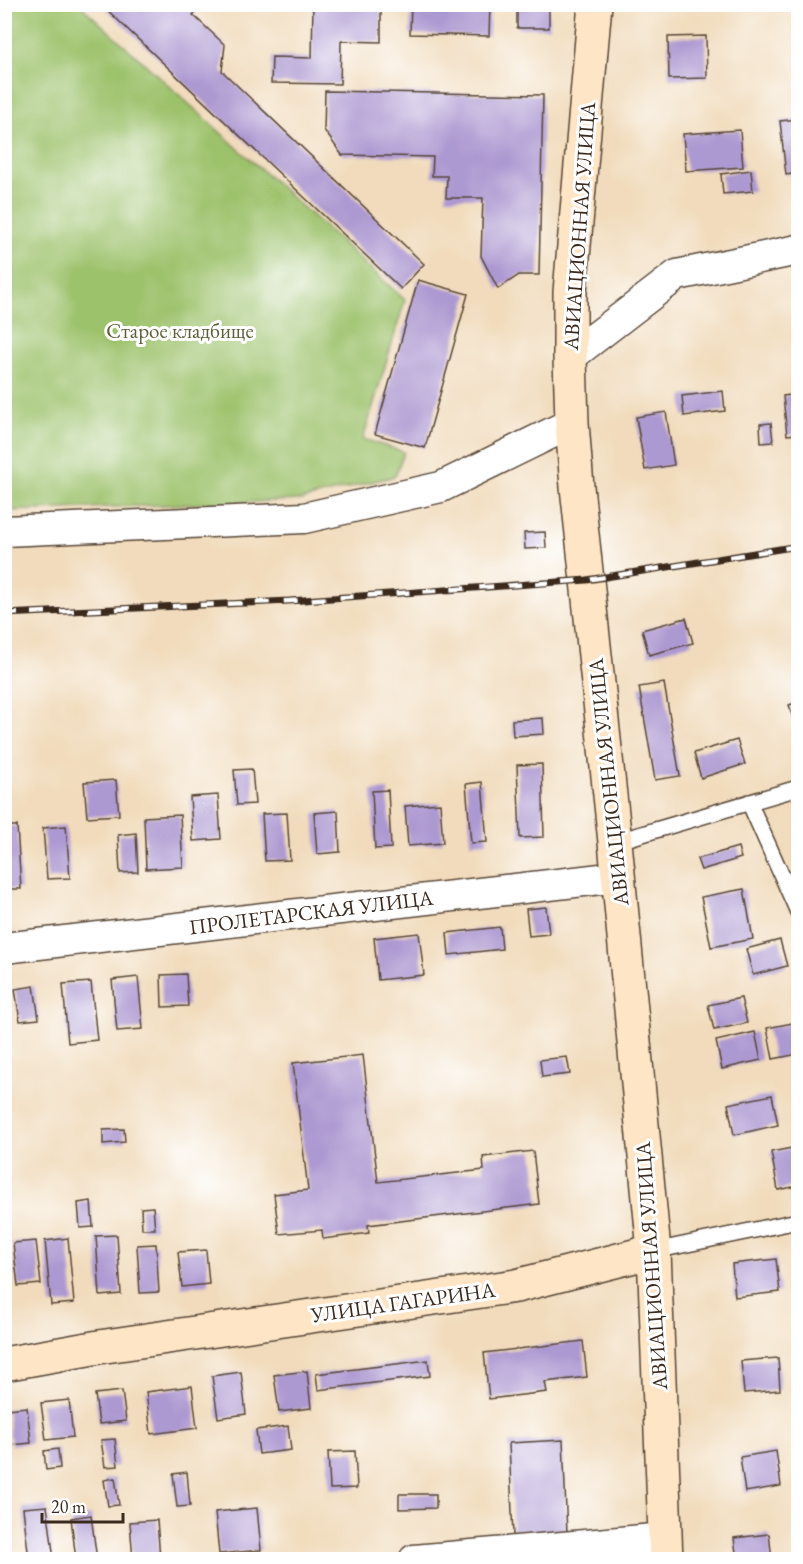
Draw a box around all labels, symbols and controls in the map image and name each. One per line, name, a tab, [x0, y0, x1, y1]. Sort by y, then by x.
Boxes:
street label: АВИАЦИОННАЯ УЛИЦА	[557, 100, 601, 352]
park label: Старое кладбище	[106, 317, 254, 344]
street label: АВИАЦИОННАЯ УЛИЦА	[582, 656, 635, 908]
street label: ПРОЛЕТАРСКАЯ УЛИЦА	[187, 884, 435, 940]
street label: АВИАЦИОННАЯ УЛИЦА	[629, 1140, 673, 1392]
street label: УЛИЦА ГАГАРИНА	[308, 1276, 497, 1328]
scale bar	[42, 1486, 123, 1524]
text: 20 m	[51, 1495, 86, 1518]

